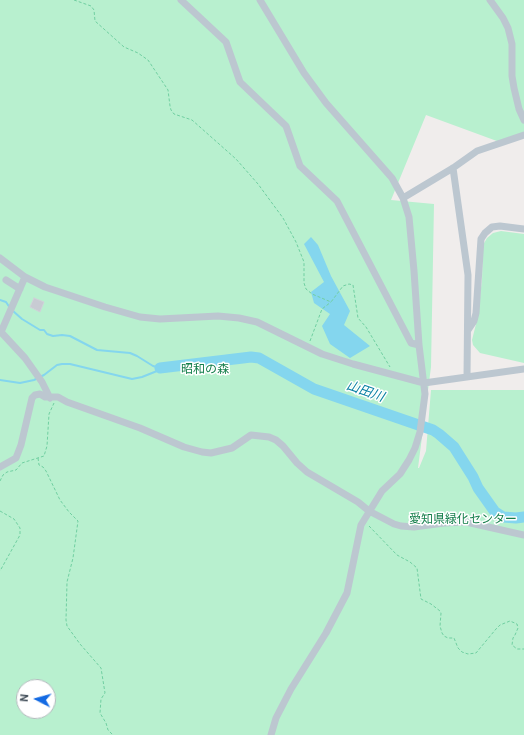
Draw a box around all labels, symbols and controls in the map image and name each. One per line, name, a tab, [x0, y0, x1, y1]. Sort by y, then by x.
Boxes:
park label: 昭和の森	[181, 363, 229, 377]
water label: 山田川	[344, 378, 386, 406]
park label: 愛知県緑化センター	[409, 513, 517, 527]
north arrow	[16, 679, 56, 719]
text: N	[18, 693, 31, 702]

